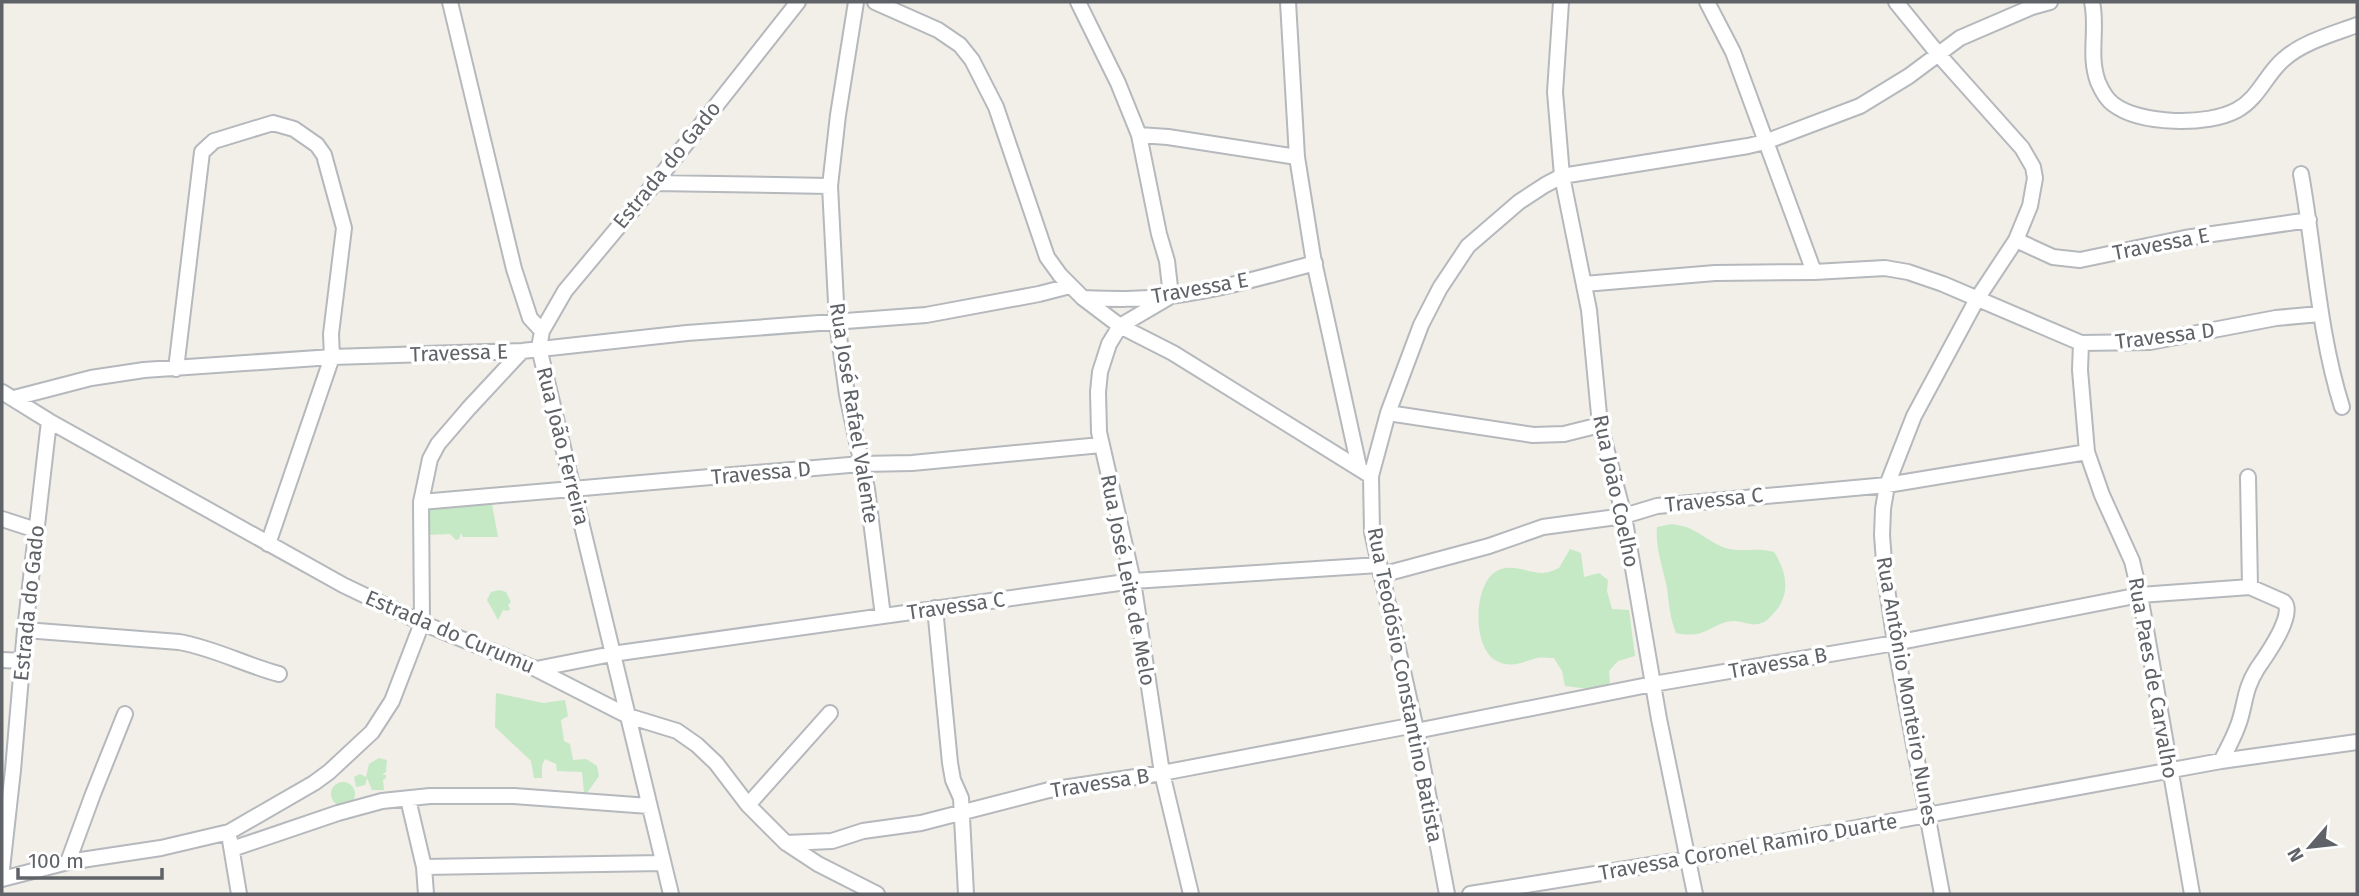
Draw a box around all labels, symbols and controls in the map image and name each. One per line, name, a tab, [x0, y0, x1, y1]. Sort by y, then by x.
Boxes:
street label: Estrada do Gado	[608, 96, 726, 234]
street label: Travessa E	[2111, 222, 2211, 266]
street label: Travessa E	[1150, 267, 1250, 309]
street label: Rua José Rafael Valente	[824, 301, 884, 525]
street label: Travessa D	[2114, 317, 2216, 355]
street label: Travessa E	[410, 338, 508, 368]
street label: Rua João Ferreira	[531, 364, 595, 528]
street label: Rua João Coelho	[1587, 412, 1645, 570]
street label: Travessa D	[710, 456, 812, 490]
street label: Rua José Leite de Melo	[1095, 472, 1161, 688]
street label: Travessa C	[1664, 482, 1764, 518]
street label: Estrada do Gado	[8, 524, 50, 682]
street label: Rua Teodósio Constantino Batista	[1362, 525, 1448, 845]
street label: Rua Antônio Monteiro Nunes	[1871, 554, 1944, 828]
street label: Rua Paes de Carvalho	[2123, 575, 2183, 781]
street label: Estrada do Curumu	[361, 585, 539, 679]
street label: Travessa C	[905, 586, 1007, 626]
street label: Travessa B	[1727, 642, 1829, 684]
street label: Travessa B	[1049, 762, 1151, 804]
street label: Travessa Coronel Ramiro Duarte	[1597, 808, 1899, 886]
north arrow	[2275, 812, 2345, 882]
scale bar	[18, 836, 161, 880]
text: N	[2282, 844, 2309, 866]
text: 100 m	[28, 848, 84, 874]

